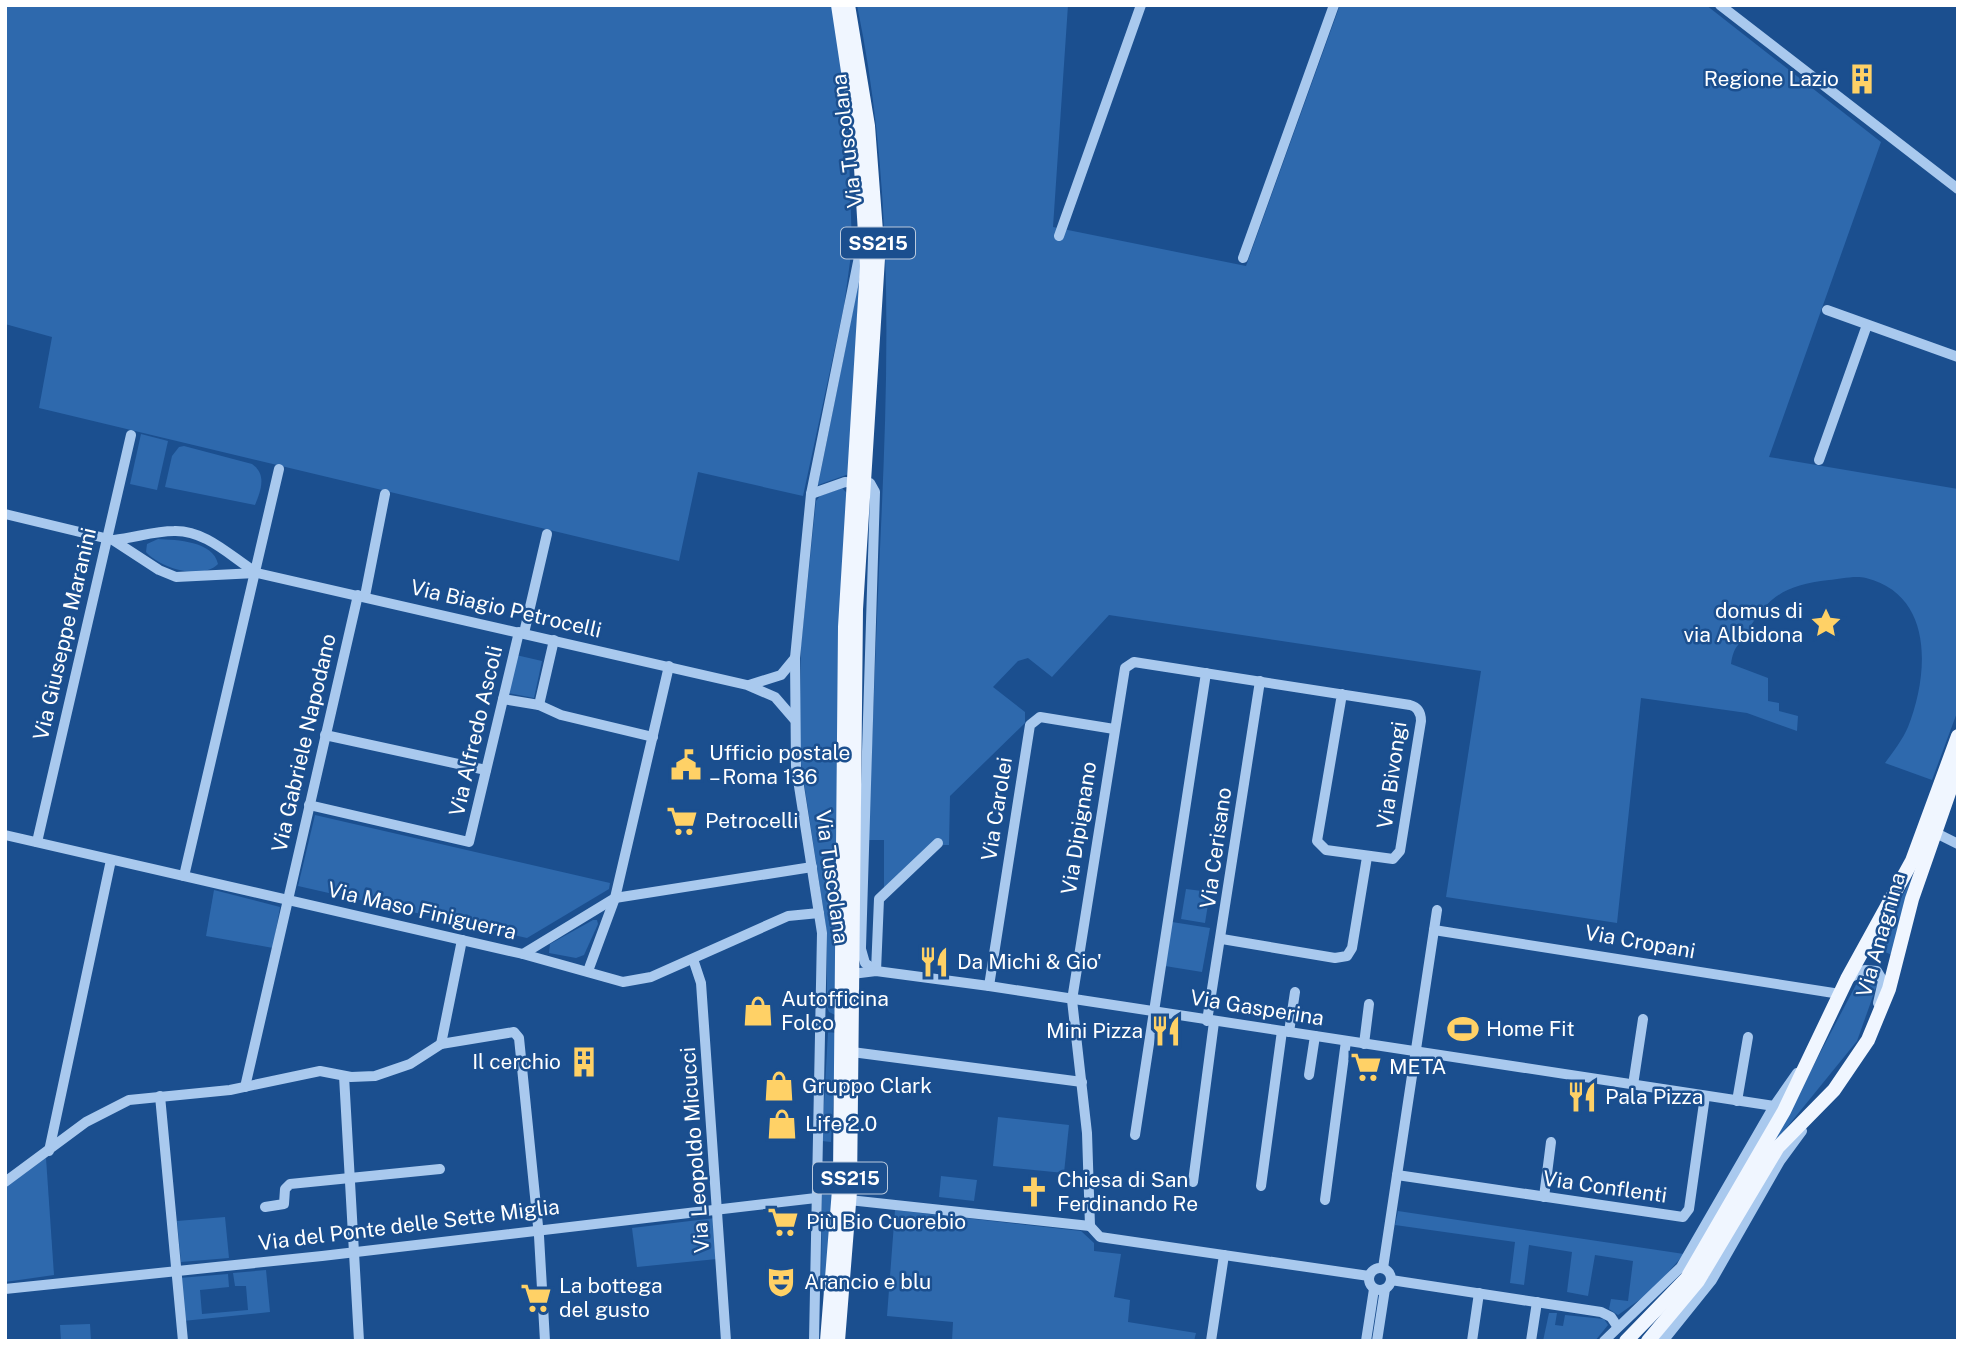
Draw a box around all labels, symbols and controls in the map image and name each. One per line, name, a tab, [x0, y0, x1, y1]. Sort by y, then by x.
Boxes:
building icon: Regione Lazio	[1845, 62, 1879, 96]
place label: Regione Lazio	[1704, 66, 1839, 91]
street label: Via Tuscolana	[826, 73, 867, 210]
road number: SS215	[841, 228, 915, 258]
street label: Via Giuseppe Maranini	[28, 525, 101, 743]
street label: Via Biagio Petrocelli	[408, 574, 604, 643]
place label: domus di via Albidona	[1684, 598, 1803, 647]
place icon: domus di via Albidona	[1809, 606, 1843, 640]
street label: Via Gabriele Napodano	[266, 631, 341, 855]
street label: Via Alfredo Ascoli	[444, 643, 507, 819]
street label: Via Bivongi	[1372, 720, 1411, 830]
place label: Ufficio postale – Roma 136	[709, 740, 850, 789]
public building icon: Ufficio postale – Roma 136	[669, 748, 703, 782]
street label: Via Carolei	[976, 755, 1017, 863]
street label: Via Dipignano	[1056, 760, 1101, 896]
street label: Via Cerisano	[1195, 786, 1236, 910]
supermarket icon: Petrocelli	[665, 804, 699, 838]
place label: Petrocelli	[705, 808, 798, 833]
street label: Via Tuscolana	[811, 808, 854, 945]
street label: Via Anagnina	[1851, 869, 1910, 1000]
street label: Via Maso Finiguerra	[325, 877, 519, 944]
street label: Via Cropani	[1583, 919, 1697, 964]
restaurant icon: Da Michi & Gio'	[917, 945, 951, 979]
place label: Da Michi & Gio'	[957, 949, 1102, 974]
street label: Via Gasperina	[1188, 985, 1326, 1030]
place label: Autofficina Folco	[781, 986, 889, 1035]
shop icon: Autofficina Folco	[741, 994, 775, 1028]
sports icon: Home Fit	[1446, 1012, 1480, 1046]
restaurant icon: Mini Pizza	[1149, 1014, 1183, 1048]
place label: Home Fit	[1486, 1016, 1575, 1041]
place label: Mini Pizza	[1046, 1018, 1143, 1043]
building icon: Il cerchio	[567, 1045, 601, 1079]
street label: Via Leopoldo Micucci	[675, 1046, 714, 1254]
place label: Il cerchio	[472, 1049, 561, 1074]
supermarket icon: META	[1349, 1050, 1383, 1084]
place label: META	[1389, 1054, 1447, 1079]
shop icon: Gruppo Clark	[762, 1069, 796, 1103]
place label: Gruppo Clark	[802, 1073, 932, 1098]
restaurant icon: Pala Pizza	[1565, 1080, 1599, 1114]
place label: Pala Pizza	[1605, 1084, 1703, 1109]
shop icon: Life 2.0	[765, 1107, 799, 1141]
place label: Life 2.0	[805, 1111, 877, 1136]
road number: SS215	[813, 1162, 887, 1194]
street label: Via Conflenti	[1541, 1165, 1669, 1208]
place label: Chiesa di San Ferdinando Re	[1057, 1167, 1198, 1216]
church icon: Chiesa di San Ferdinando Re	[1017, 1175, 1051, 1209]
street label: Via del Ponte delle Sette Miglia	[257, 1194, 561, 1255]
supermarket icon: Più Bio Cuorebio	[766, 1205, 800, 1239]
place label: Più Bio Cuorebio	[806, 1209, 966, 1234]
theatre icon: Arancio e blu	[764, 1265, 798, 1299]
place label: Arancio e blu	[804, 1269, 931, 1294]
place label: La bottega del gusto	[559, 1273, 663, 1322]
supermarket icon: La bottega del gusto	[519, 1281, 553, 1315]

